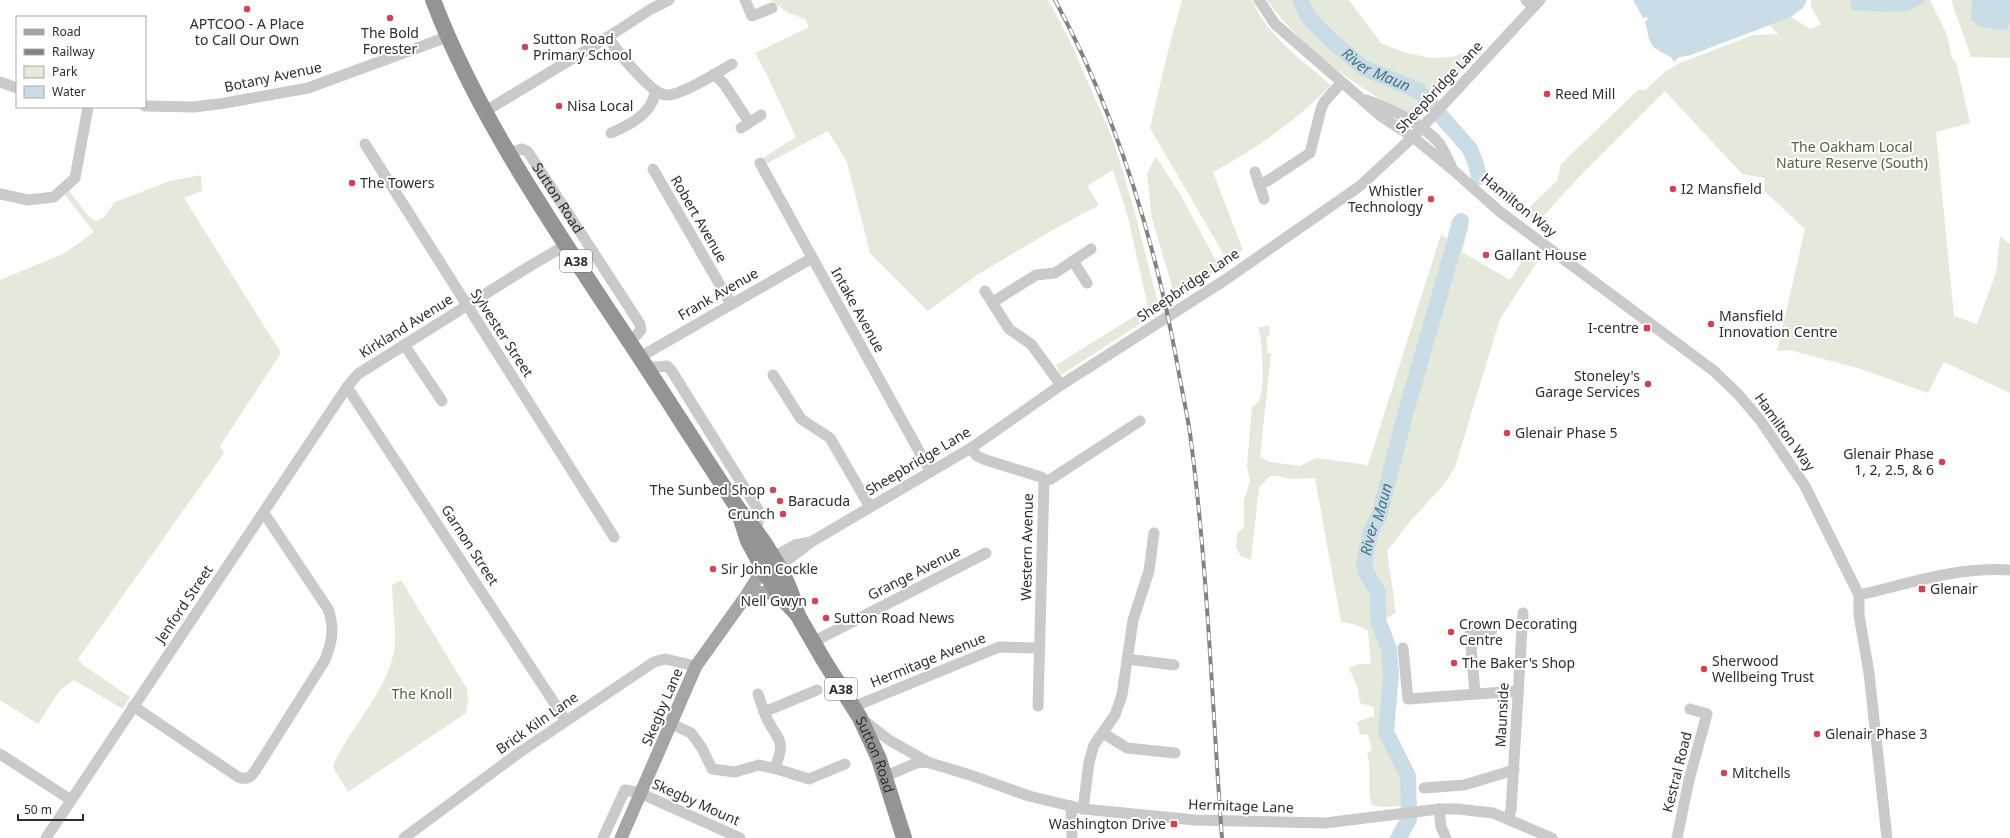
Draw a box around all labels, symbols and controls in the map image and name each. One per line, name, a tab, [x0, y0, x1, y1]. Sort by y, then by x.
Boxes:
marker: APTCOO - A Place to Call Our Own	[242, 4, 252, 14]
marker: The Bold Forester	[385, 13, 395, 23]
place label: APTCOO - A Place to Call Our Own	[190, 14, 304, 49]
legend	[16, 16, 146, 108]
text: Road	[52, 23, 81, 40]
place label: The Bold Forester	[361, 23, 419, 58]
place label: Sutton Road Primary School	[533, 29, 632, 64]
street label: Sheepbridge Lane	[1391, 37, 1486, 137]
marker: Sutton Road Primary School	[520, 42, 530, 52]
text: Railway	[52, 43, 96, 60]
water label: River Maun	[1338, 43, 1414, 95]
street label: Botany Avenue	[222, 57, 323, 96]
text: Park	[52, 63, 78, 80]
text: Water	[52, 83, 86, 100]
place label: Reed Mill	[1555, 84, 1615, 103]
marker: Reed Mill	[1542, 89, 1552, 99]
place label: Nisa Local	[567, 96, 633, 115]
marker: Nisa Local	[554, 101, 564, 111]
park label: The Oakham Local Nature Reserve (South)	[1776, 137, 1928, 172]
street label: Sutton Road	[528, 158, 588, 237]
street label: Hamilton Way	[1478, 168, 1562, 242]
street label: Robert Avenue	[667, 172, 732, 266]
place label: The Towers	[360, 173, 435, 192]
marker: The Towers	[347, 178, 357, 188]
place label: I2 Mansfield	[1681, 179, 1762, 198]
place label: Whistler Technology	[1348, 181, 1424, 216]
marker: I2 Mansfield	[1668, 184, 1678, 194]
marker: Whistler Technology	[1426, 194, 1436, 204]
street label: Sheepbridge Lane	[1133, 243, 1243, 326]
place label: Gallant House	[1494, 245, 1587, 264]
road number: A38	[560, 250, 592, 272]
marker: Gallant House	[1481, 250, 1491, 260]
street label: Frank Avenue	[674, 263, 761, 324]
street label: Intake Avenue	[827, 264, 890, 356]
street label: Sylvester Street	[467, 285, 538, 381]
street label: Kirkland Avenue	[355, 289, 456, 362]
place label: Mansfield Innovation Centre	[1719, 306, 1838, 341]
place label: I-centre	[1588, 318, 1639, 337]
marker: Mansfield Innovation Centre	[1706, 319, 1716, 329]
marker: I-centre	[1642, 323, 1652, 333]
place label: Stoneley's Garage Services	[1535, 366, 1640, 401]
marker: Stoneley's Garage Services	[1643, 379, 1653, 389]
street label: Hamilton Way	[1751, 389, 1821, 475]
street label: Sheepbridge Lane	[862, 422, 974, 499]
place label: Glenair Phase 5	[1515, 423, 1617, 442]
marker: Glenair Phase 5	[1502, 428, 1512, 438]
place label: Glenair Phase 1, 2, 2.5, & 6	[1843, 444, 1934, 479]
marker: Glenair Phase 1, 2, 2.5, & 6	[1937, 457, 1947, 467]
place label: The Sunbed Shop	[650, 480, 765, 499]
water label: River Maun	[1355, 481, 1396, 557]
marker: The Sunbed Shop	[768, 485, 778, 495]
place label: Baracuda	[788, 491, 850, 510]
street label: Western Avenue	[1016, 493, 1037, 601]
marker: Baracuda	[775, 496, 785, 506]
street label: Garnon Street	[437, 501, 504, 589]
place label: Crunch	[728, 504, 775, 523]
marker: Crunch	[778, 509, 788, 519]
street label: Grange Avenue	[864, 541, 963, 604]
place label: Sir John Cockle	[721, 559, 818, 578]
street label: Jenford Street	[149, 561, 217, 648]
marker: Sir John Cockle	[708, 564, 718, 574]
place label: Glenair	[1930, 579, 1978, 598]
marker: Glenair	[1917, 584, 1927, 594]
place label: Nell Gwyn	[741, 591, 807, 610]
marker: Nell Gwyn	[810, 596, 820, 606]
place label: Sutton Road News	[834, 608, 955, 627]
marker: Sutton Road News	[821, 613, 831, 623]
place label: Crown Decorating Centre	[1459, 614, 1577, 649]
marker: Crown Decorating Centre	[1446, 627, 1456, 637]
street label: Hermitage Avenue	[867, 628, 988, 691]
place label: Sherwood Wellbeing Trust	[1712, 651, 1814, 686]
place label: The Baker's Shop	[1462, 653, 1575, 672]
marker: The Baker's Shop	[1449, 658, 1459, 668]
marker: Sherwood Wellbeing Trust	[1699, 664, 1709, 674]
street label: Skegby Lane	[637, 665, 686, 749]
road number: A38	[825, 678, 857, 700]
street label: Maunside	[1490, 682, 1513, 748]
park label: The Knoll	[392, 684, 452, 703]
street label: Brick Kiln Lane	[492, 687, 582, 758]
street label: Sutton Road	[852, 713, 899, 795]
place label: Glenair Phase 3	[1825, 724, 1927, 743]
marker: Glenair Phase 3	[1812, 729, 1822, 739]
street label: Kestral Road	[1657, 730, 1696, 814]
place label: Mitchells	[1732, 763, 1791, 782]
marker: Mitchells	[1719, 768, 1729, 778]
street label: Skegby Mount	[649, 774, 743, 829]
street label: Hermitage Lane	[1188, 794, 1294, 817]
scale bar	[18, 796, 83, 822]
text: 50 m	[24, 801, 52, 818]
place label: Washington Drive	[1049, 814, 1166, 833]
marker: Washington Drive	[1169, 819, 1179, 829]

